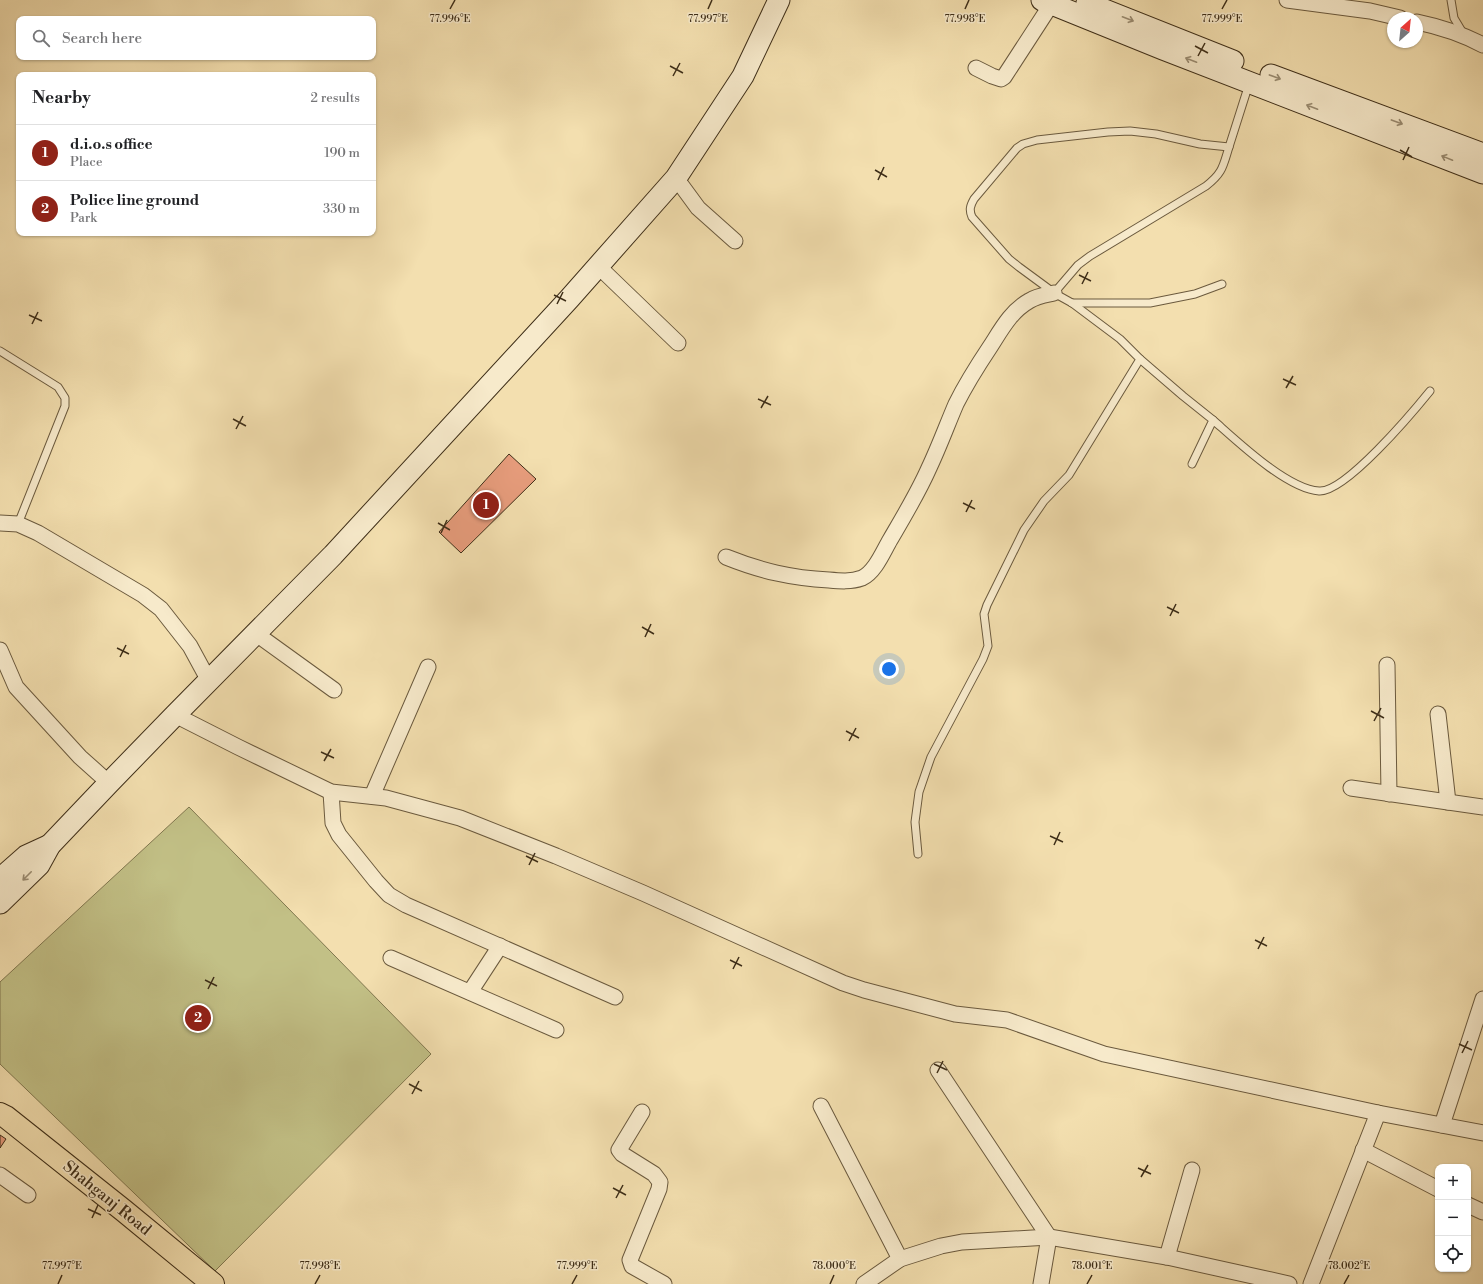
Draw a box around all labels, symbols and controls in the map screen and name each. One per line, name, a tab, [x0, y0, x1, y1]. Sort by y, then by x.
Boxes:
north arrow	[1387, 12, 1423, 48]
text: 77.996°E	[430, 13, 470, 25]
text: 77.997°E	[688, 13, 728, 25]
text: 77.998°E	[945, 13, 986, 25]
text: 77.999°E	[1202, 13, 1242, 25]
one-way arrow	[1122, 15, 1134, 23]
search box	[16, 16, 376, 60]
icon: search	[30, 27, 52, 49]
text: Search here	[62, 29, 142, 48]
one-way arrow	[1186, 55, 1198, 63]
one-way arrow	[1269, 74, 1282, 81]
text: Nearby	[32, 87, 91, 109]
text: 2 results	[311, 90, 360, 106]
one-way arrow	[1307, 102, 1319, 110]
one-way arrow	[1391, 119, 1403, 127]
text: d.i.o.s office	[70, 135, 153, 154]
text: 1	[42, 145, 48, 161]
text: 190 m	[324, 145, 360, 161]
text: Place	[70, 154, 102, 170]
one-way arrow	[1441, 154, 1453, 162]
text: Police line ground	[70, 191, 199, 210]
text: 2	[41, 201, 49, 217]
text: 330 m	[323, 201, 360, 217]
text: Park	[70, 210, 97, 226]
pin: 1	[473, 490, 499, 520]
your location	[879, 659, 899, 679]
one-way arrow	[22, 871, 32, 881]
pin: 2	[185, 1003, 211, 1033]
street label: Shahganj Road	[59, 1156, 155, 1240]
map controls	[1435, 1164, 1471, 1272]
button: +	[1435, 1164, 1471, 1200]
button: −	[1435, 1200, 1471, 1236]
button: locate	[1435, 1236, 1471, 1272]
text: 77.997°E	[42, 1260, 82, 1272]
text: 77.998°E	[300, 1260, 341, 1272]
text: 77.999°E	[557, 1260, 597, 1272]
text: 78.000°E	[812, 1260, 856, 1272]
text: 78.001°E	[1071, 1260, 1113, 1272]
text: 78.002°E	[1328, 1260, 1370, 1272]

